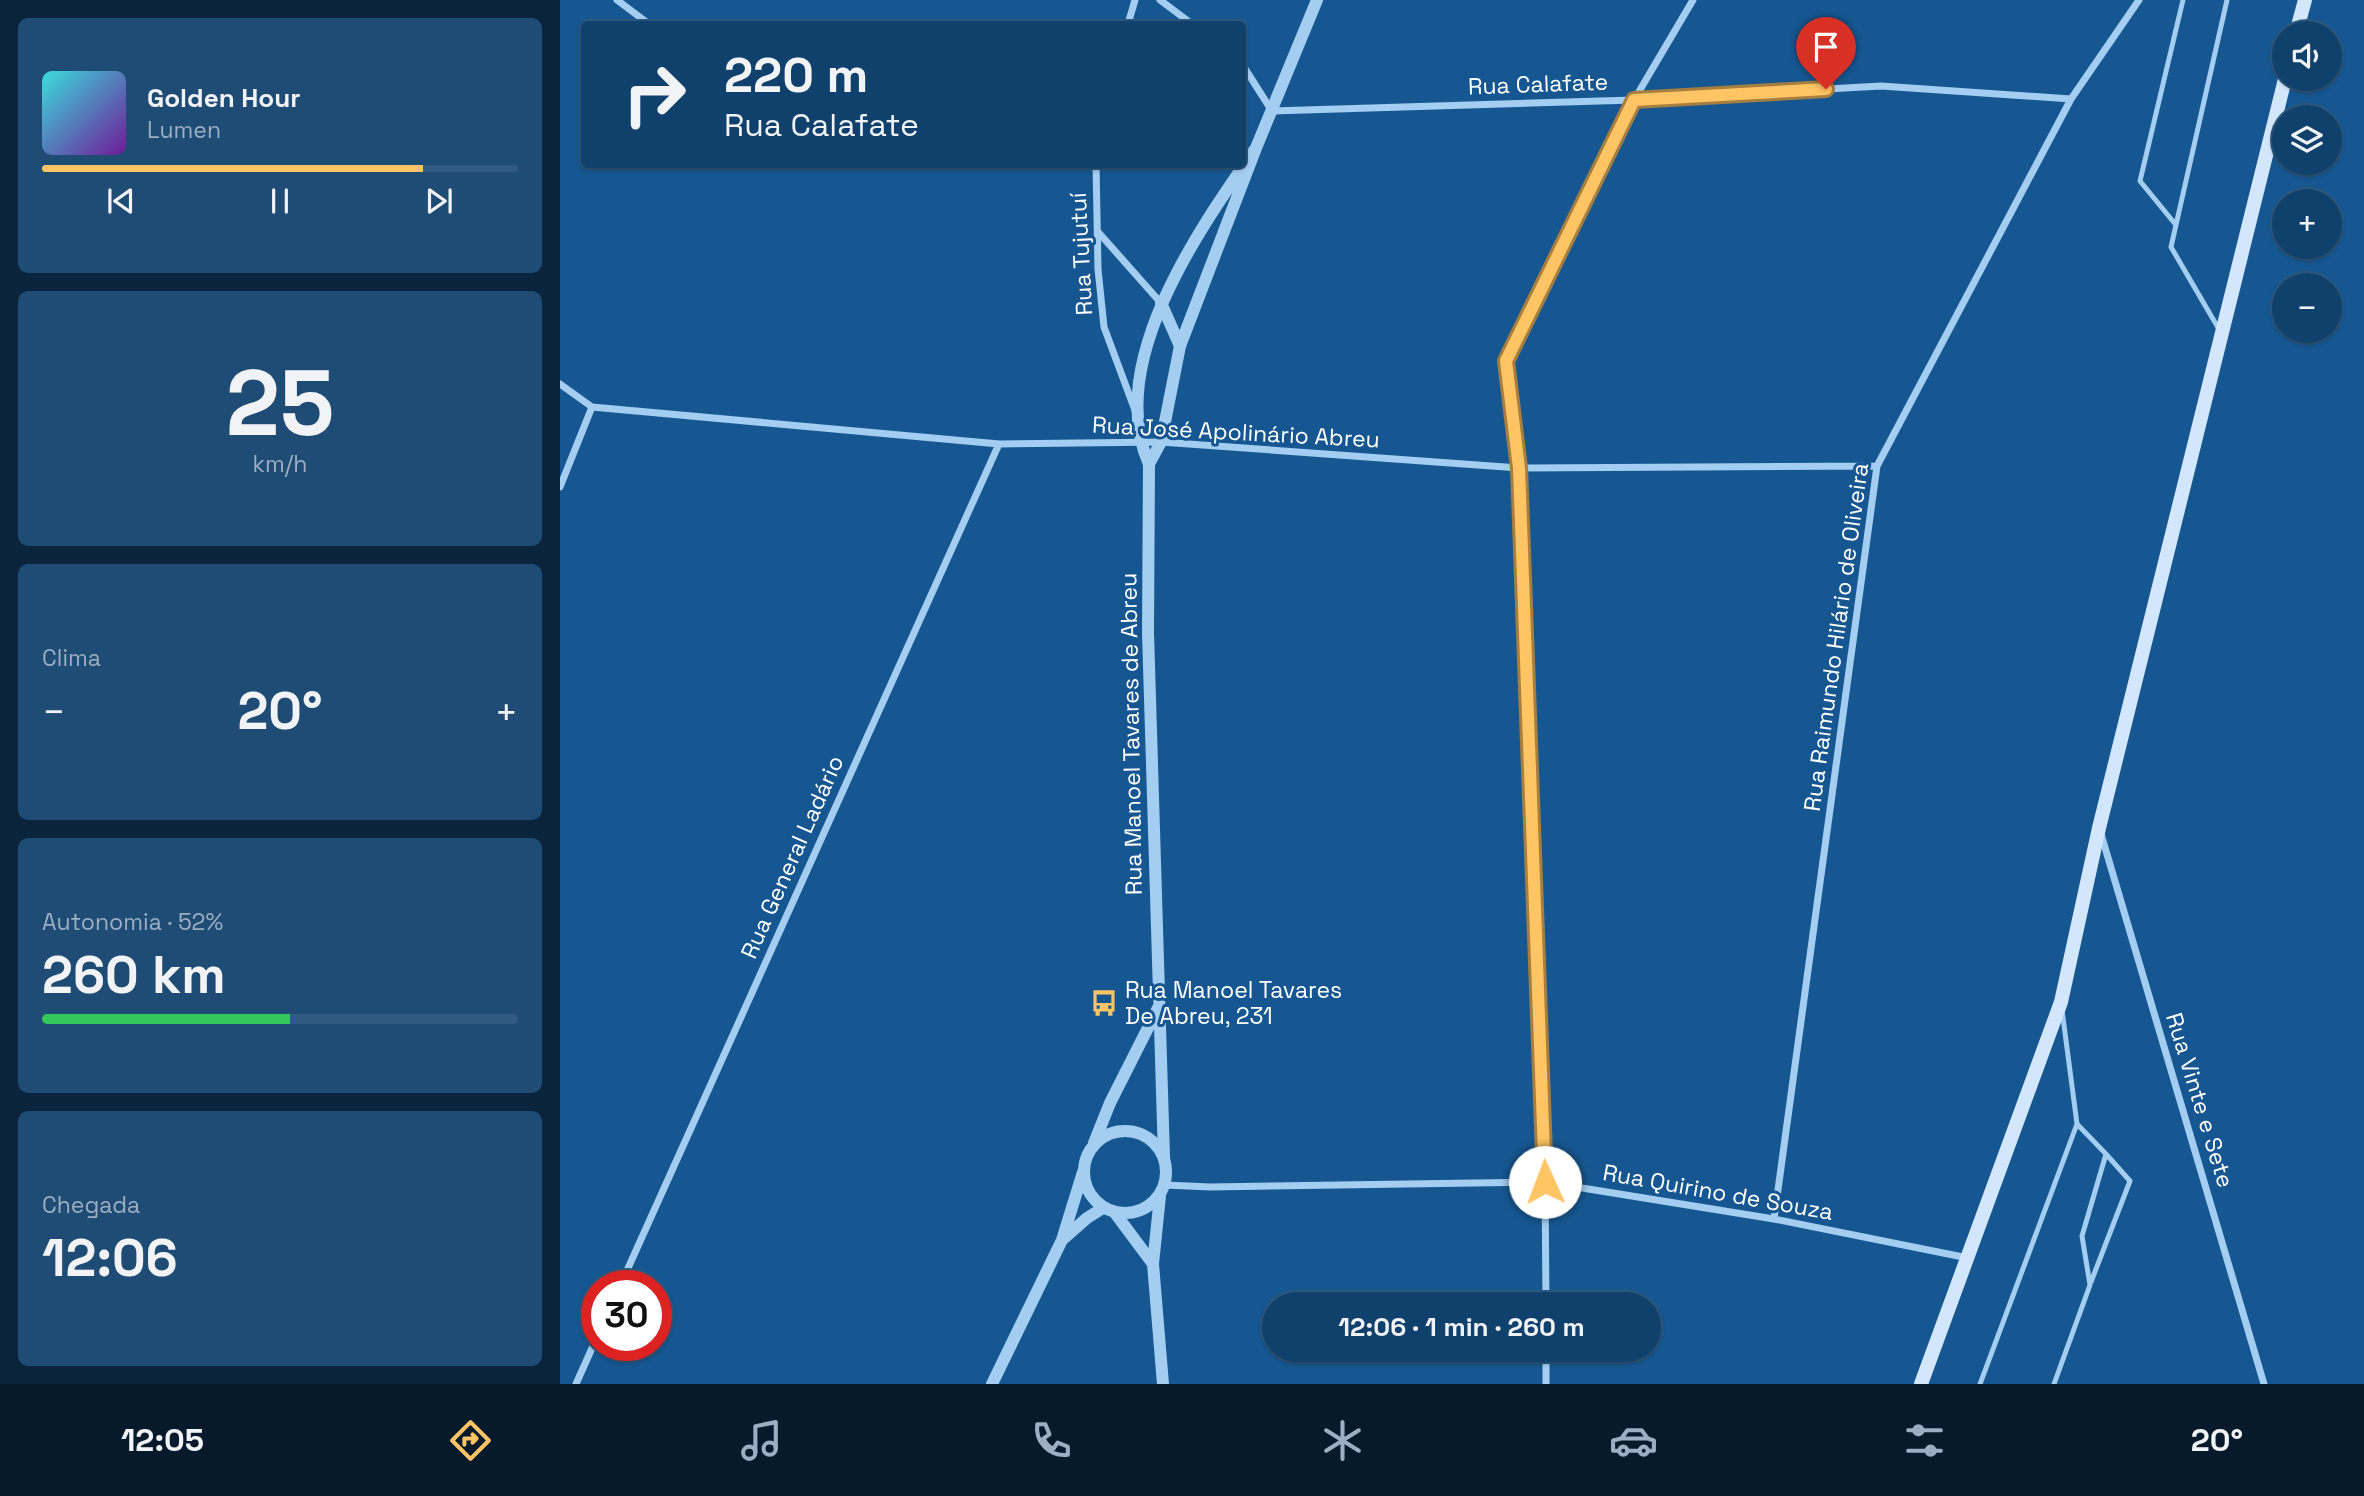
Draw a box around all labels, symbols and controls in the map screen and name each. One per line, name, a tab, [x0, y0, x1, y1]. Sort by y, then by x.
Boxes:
pin	[1796, 17, 1856, 89]
map controls	[2272, 21, 2342, 343]
button: sound	[2272, 21, 2342, 91]
icon: arrive	[1807, 28, 1845, 66]
text: 220 m	[724, 44, 868, 106]
icon: right	[609, 49, 700, 140]
street label: Rua Calafate	[1467, 67, 1609, 101]
text: Golden Hour	[147, 81, 301, 115]
text: Rua Calafate	[724, 105, 919, 145]
button: layers	[2272, 105, 2342, 175]
text: Lumen	[147, 115, 221, 145]
icon: previous	[102, 182, 140, 220]
icon: pause	[261, 182, 299, 220]
icon: next	[420, 182, 458, 220]
button: +	[2272, 189, 2342, 259]
street label: Rua Tujutuí	[1063, 191, 1099, 316]
button: −	[2272, 273, 2342, 343]
text: 25	[226, 345, 334, 462]
street label: Rua José Apolinário Abreu	[1092, 409, 1380, 455]
text: km/h	[253, 449, 307, 479]
street label: Rua Raimundo Hilário de Oliveira	[1797, 461, 1875, 813]
street label: Rua Manoel Tavares de Abreu	[1113, 573, 1149, 895]
text: Clima	[42, 643, 101, 673]
text: 20°	[237, 678, 323, 744]
text: −	[42, 688, 66, 736]
text: +	[494, 688, 518, 736]
street label: Rua General Ladário	[734, 751, 850, 963]
text: Autonomia · 52%	[42, 907, 223, 937]
text: 260 km	[42, 942, 226, 1008]
place label: Rua Manoel Tavares De Abreu, 231	[1125, 975, 1342, 1031]
bus stop icon: Rua Manoel Tavares De Abreu, 231	[1089, 988, 1119, 1018]
street label: Rua Vinte e Sete	[2159, 1009, 2241, 1191]
position arrow	[1508, 1145, 1582, 1219]
street label: Rua Quirino de Souza	[1601, 1157, 1835, 1227]
text: Chegada	[42, 1190, 140, 1220]
text: 12:06	[42, 1225, 178, 1291]
speed limit sign: 30	[581, 1270, 672, 1361]
text: 12:06 · 1 min · 260 m	[1338, 1310, 1585, 1344]
icon: directions	[446, 1416, 495, 1465]
icon: music	[737, 1416, 786, 1465]
icon: phone	[1027, 1416, 1076, 1465]
icon: climate	[1318, 1416, 1367, 1465]
icon: car	[1609, 1416, 1658, 1465]
icon: filters	[1900, 1416, 1949, 1465]
text: 12:05	[121, 1420, 204, 1460]
text: 20°	[2191, 1420, 2243, 1460]

